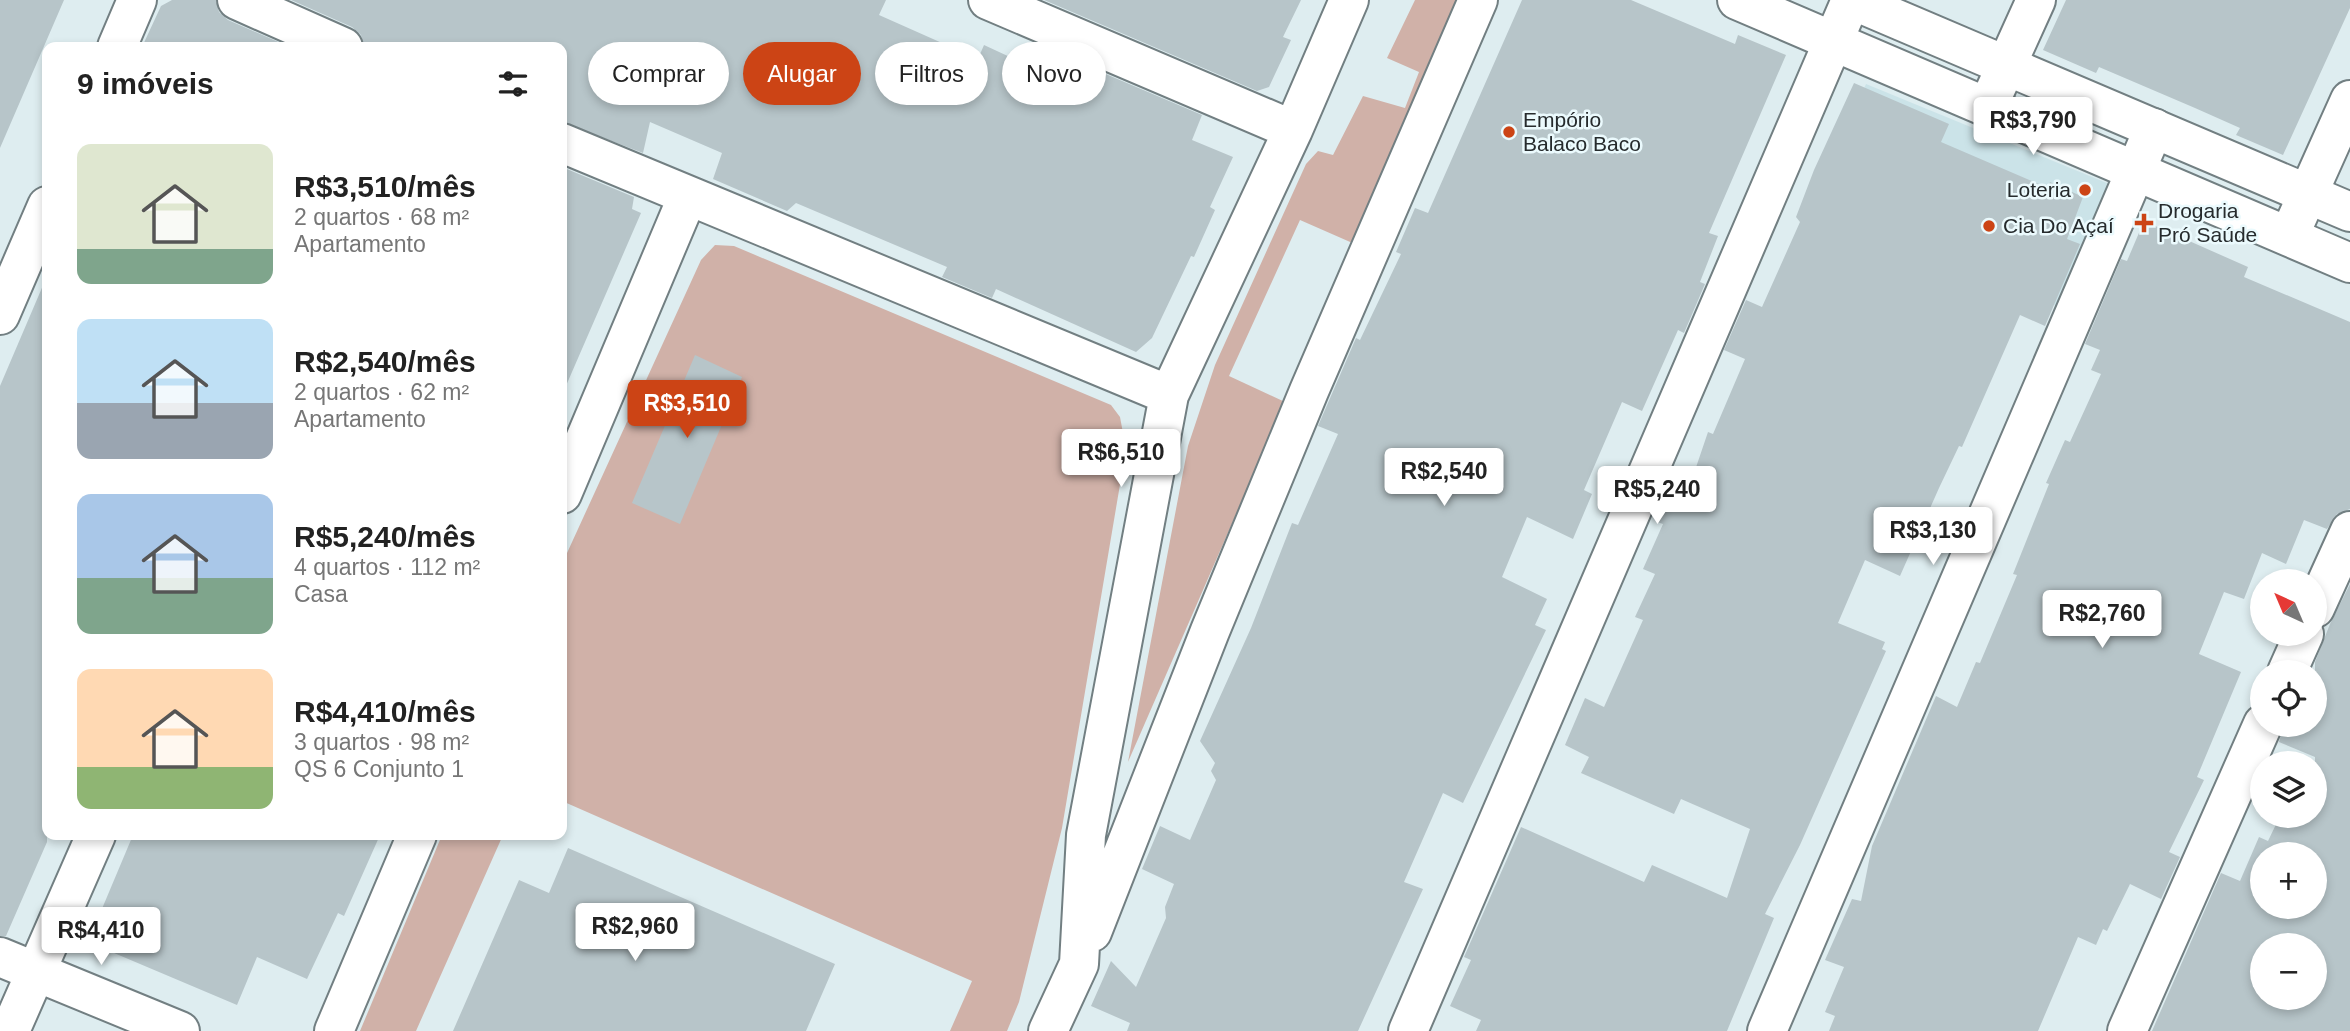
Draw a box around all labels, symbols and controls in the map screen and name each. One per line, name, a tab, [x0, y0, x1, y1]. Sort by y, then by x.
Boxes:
chip: Comprar	[588, 42, 729, 105]
chip: Alugar	[743, 42, 861, 105]
chip: Filtros	[875, 42, 988, 105]
chip: Novo	[1002, 42, 1106, 105]
icon: filters	[494, 65, 532, 103]
text: 9 imóveis	[77, 67, 214, 100]
pin: R$3,790	[1968, 97, 2098, 157]
text: R$3,790	[1990, 107, 2076, 133]
place label: Empório Balaco Baco	[1523, 108, 1641, 155]
marker: Empório Balaco Baco	[1501, 124, 1517, 140]
text: R$3,510/mês	[294, 170, 476, 203]
icon: home	[133, 172, 217, 256]
place label: Loteria	[2007, 178, 2071, 201]
marker: Loteria	[2077, 182, 2093, 198]
place label: Drogaria Pró Saúde	[2158, 199, 2257, 246]
text: 2 quartos · 68 m²	[294, 204, 469, 230]
place label: Cia Do Açaí	[2003, 214, 2114, 237]
marker: Drogaria Pró Saúde	[2136, 215, 2152, 231]
marker: Cia Do Açaí	[1981, 218, 1997, 234]
text: Apartamento	[294, 231, 426, 257]
text: R$2,540/mês	[294, 345, 476, 378]
icon: home	[133, 347, 217, 431]
text: 2 quartos · 62 m²	[294, 379, 469, 405]
pin: R$3,510	[622, 380, 752, 440]
text: R$3,510	[644, 390, 730, 416]
text: Apartamento	[294, 406, 426, 432]
pin: R$6,510	[1056, 430, 1186, 489]
text: R$6,510	[1078, 439, 1164, 465]
pin: R$2,540	[1379, 448, 1509, 508]
text: R$2,540	[1401, 458, 1487, 484]
pin: R$5,240	[1592, 466, 1722, 526]
text: R$5,240	[1614, 476, 1700, 502]
pin: R$3,130	[1868, 508, 1998, 567]
text: R$3,130	[1890, 517, 1976, 543]
text: R$5,240/mês	[294, 520, 476, 553]
icon: home	[133, 522, 217, 606]
text: 4 quartos · 112 m²	[294, 554, 480, 580]
north arrow	[2250, 569, 2328, 646]
map controls	[2250, 569, 2327, 1010]
text: Casa	[294, 581, 348, 607]
pin: R$2,760	[2037, 590, 2167, 650]
text: R$2,760	[2059, 600, 2145, 626]
button: locate	[2250, 660, 2327, 737]
text: R$4,410/mês	[294, 695, 476, 728]
icon: home	[133, 697, 217, 781]
text: 3 quartos · 98 m²	[294, 729, 469, 755]
button: layers	[2250, 751, 2327, 828]
text: QS 6 Conjunto 1	[294, 756, 464, 782]
button: +	[2250, 842, 2327, 919]
pin: R$2,960	[570, 904, 700, 963]
pin: R$4,410	[36, 908, 166, 967]
text: R$2,960	[592, 913, 678, 939]
text: R$4,410	[58, 917, 144, 943]
button: −	[2250, 933, 2327, 1010]

